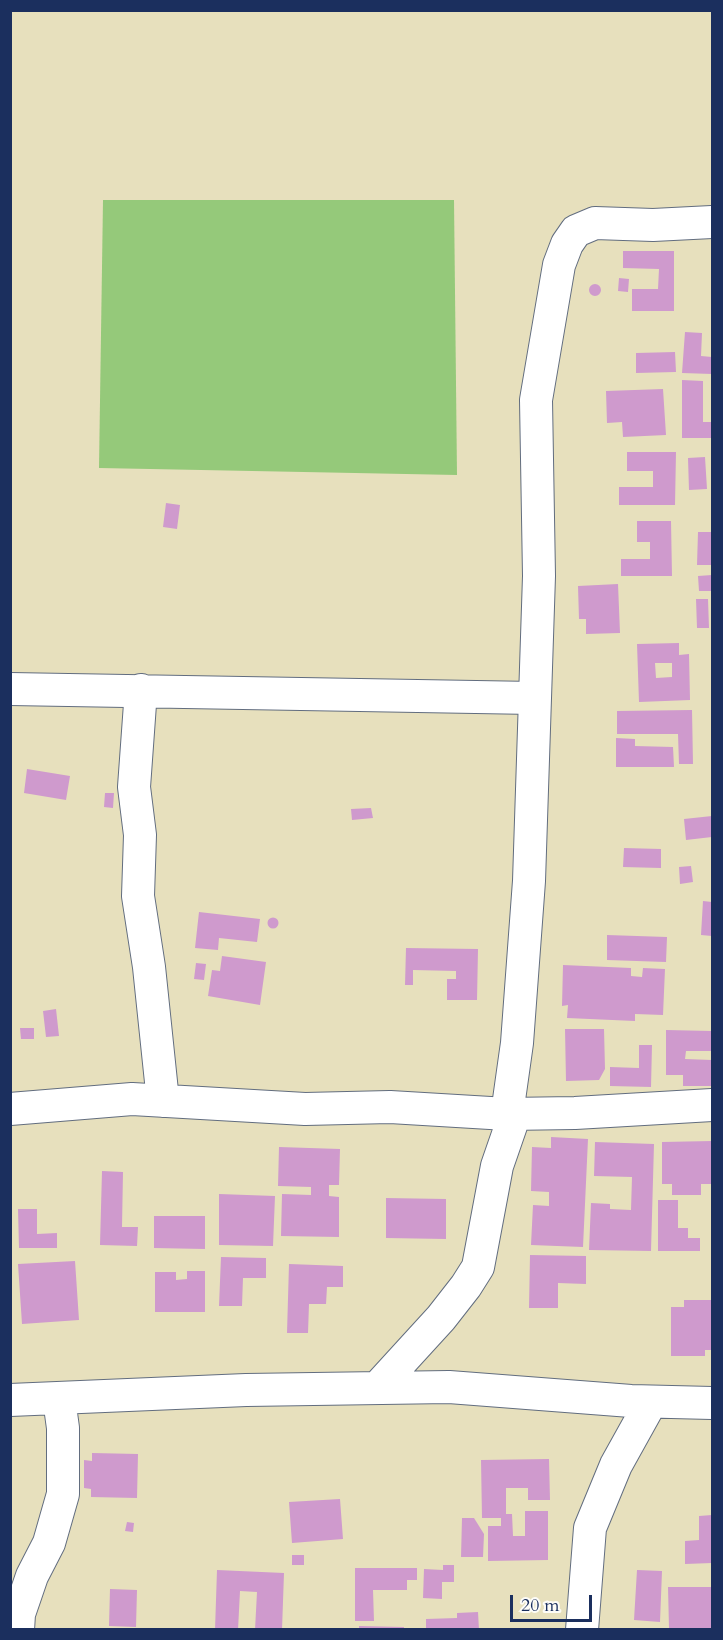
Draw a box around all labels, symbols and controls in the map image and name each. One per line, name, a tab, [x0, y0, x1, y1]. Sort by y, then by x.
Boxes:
scale bar	[513, 1583, 596, 1621]
text: 20 m	[521, 1593, 560, 1618]

